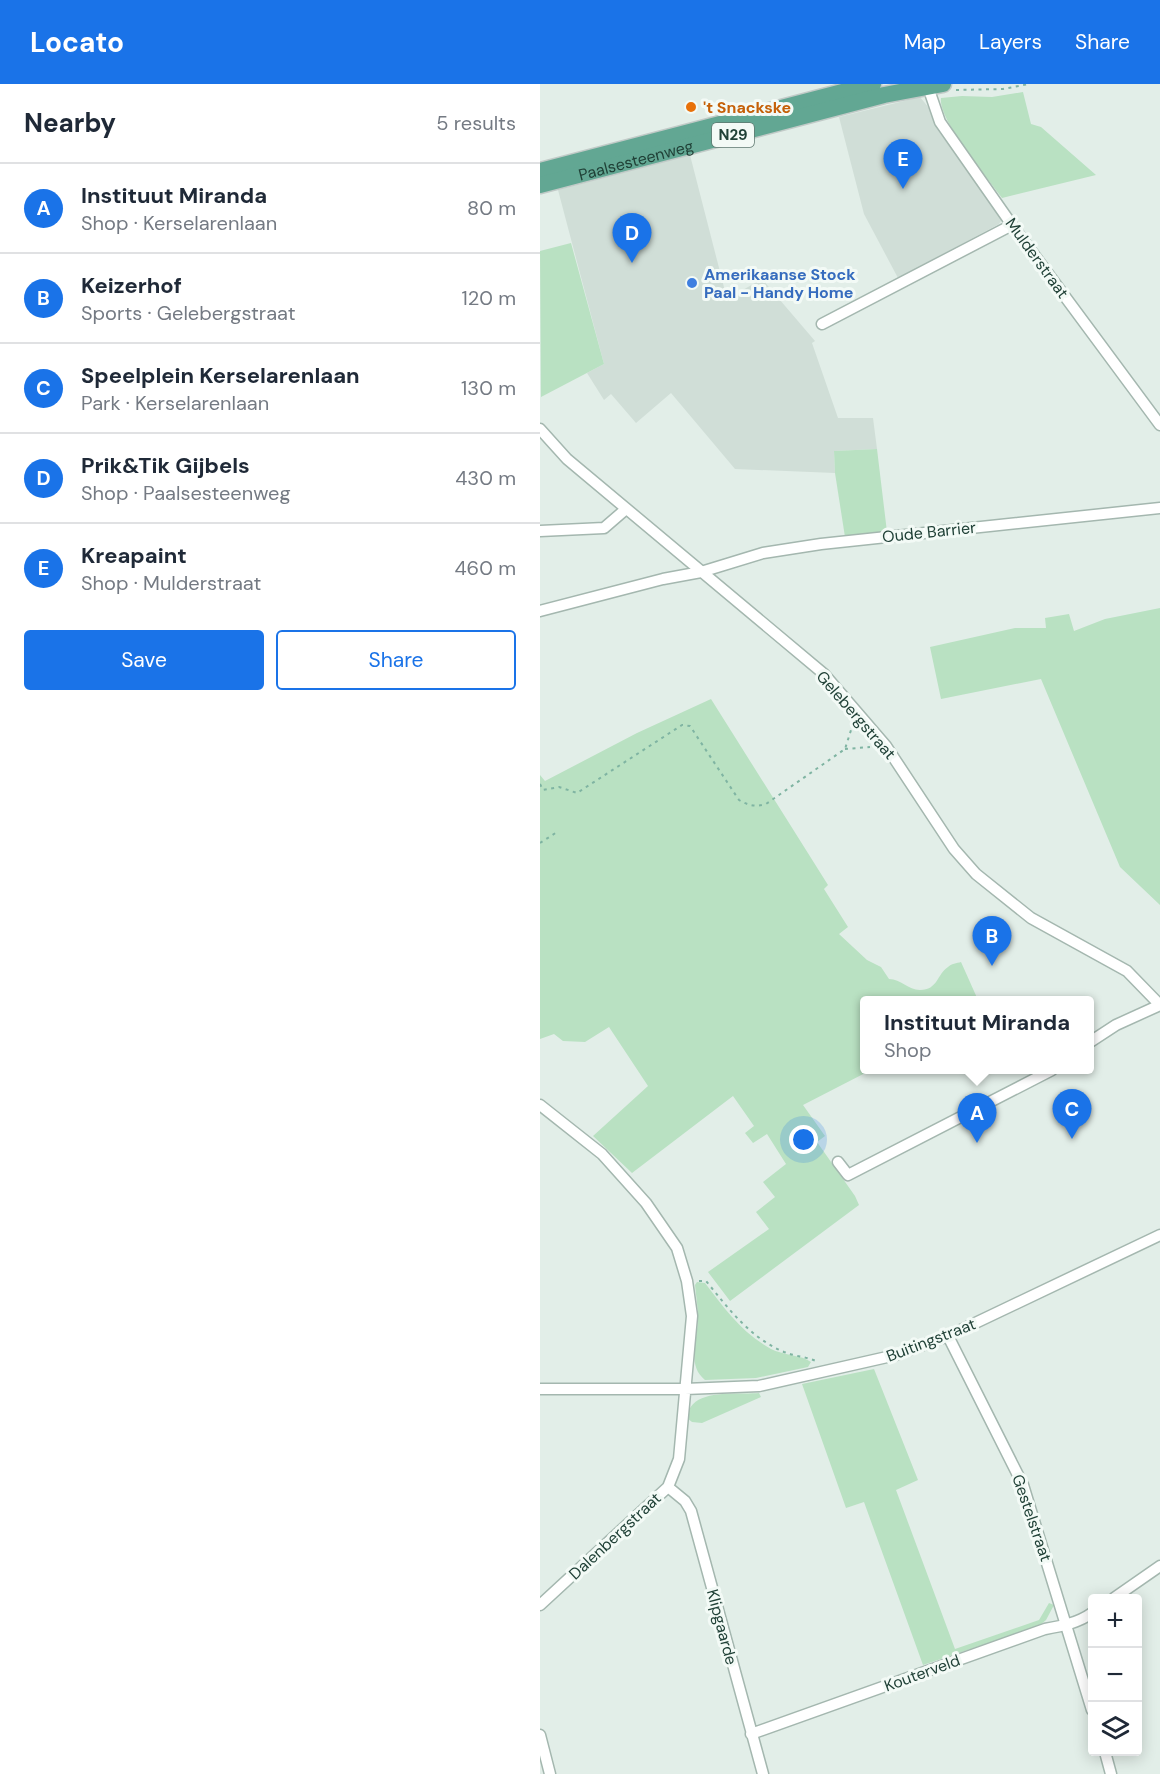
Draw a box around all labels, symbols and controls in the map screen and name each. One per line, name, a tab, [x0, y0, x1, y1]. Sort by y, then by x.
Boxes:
text: Locato	[30, 24, 124, 61]
text: Map	[904, 28, 946, 56]
text: Layers	[979, 28, 1042, 56]
text: Share	[1075, 28, 1130, 56]
place label: 't Snackske	[703, 97, 791, 118]
marker: 't Snackske	[684, 100, 698, 114]
text: Nearby	[24, 106, 116, 140]
text: 5 results	[436, 110, 516, 136]
road number: N29	[712, 123, 754, 147]
street label: Paalsesteenweg	[576, 135, 696, 185]
pin: E	[884, 140, 922, 189]
text: Instituut Miranda	[81, 181, 267, 210]
text: A	[36, 195, 51, 221]
text: 80 m	[467, 195, 516, 221]
text: Shop · Kerselarenlaan	[81, 210, 277, 236]
pin: D	[612, 214, 652, 263]
street label: Mulderstraat	[1001, 214, 1073, 302]
place label: Amerikaanse Stock Paal - Handy Home	[704, 264, 856, 303]
text: Keizerhof	[81, 271, 182, 300]
marker: Amerikaanse Stock Paal - Handy Home	[685, 276, 699, 290]
text: B	[37, 285, 50, 311]
text: 120 m	[462, 285, 516, 311]
text: Sports · Gelebergstraat	[81, 300, 296, 326]
text: Speelplein Kerselarenlaan	[81, 361, 360, 390]
text: C	[36, 375, 51, 401]
text: 130 m	[461, 375, 516, 401]
text: Park · Kerselarenlaan	[81, 390, 269, 416]
text: Prik&Tik Gijbels	[81, 451, 250, 480]
text: D	[36, 465, 51, 491]
text: 430 m	[455, 465, 516, 491]
text: Shop · Paalsesteenweg	[81, 480, 291, 506]
street label: Oude Barrier	[881, 517, 977, 547]
text: Kreapaint	[81, 541, 187, 570]
text: E	[38, 555, 49, 581]
text: 460 m	[454, 555, 516, 581]
text: Shop · Mulderstraat	[81, 570, 261, 596]
button: Save	[24, 630, 264, 690]
button: Share	[276, 630, 516, 690]
street label: Gelebergstraat	[812, 666, 900, 764]
pin: B	[972, 916, 1012, 966]
popup	[860, 996, 1094, 1074]
text: Instituut Miranda	[884, 1008, 1070, 1037]
text: Shop	[884, 1037, 931, 1063]
pin: C	[1052, 1090, 1092, 1139]
pin: A	[958, 1094, 996, 1143]
your location	[789, 1125, 818, 1154]
street label: Buitingstraat	[883, 1313, 979, 1367]
street label: Gestelstraat	[1007, 1472, 1057, 1564]
street label: Dalenbergstraat	[564, 1488, 666, 1584]
street label: Klipgaarde	[702, 1587, 742, 1667]
map controls	[1088, 1594, 1142, 1756]
button: +	[1088, 1594, 1142, 1648]
button: −	[1088, 1648, 1142, 1702]
street label: Kouterveld	[881, 1650, 963, 1696]
button: layers	[1088, 1702, 1142, 1756]

